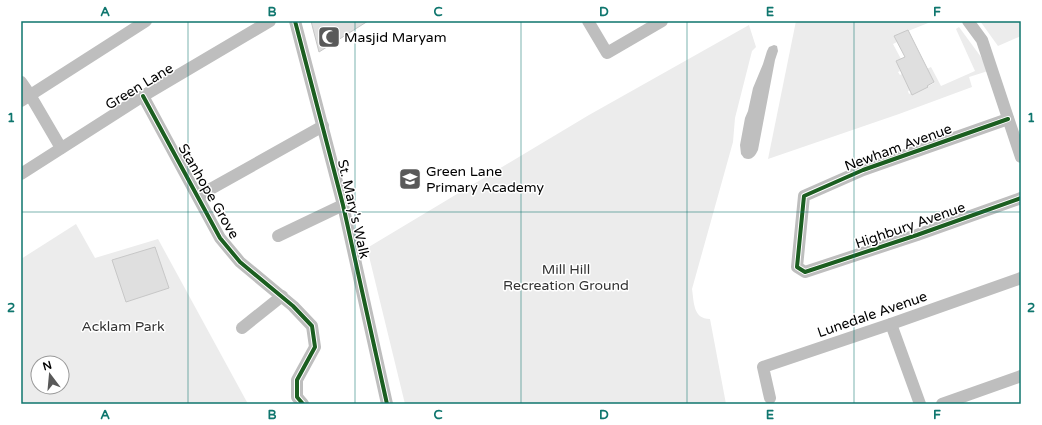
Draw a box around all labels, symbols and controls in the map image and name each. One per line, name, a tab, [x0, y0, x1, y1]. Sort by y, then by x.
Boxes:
text: A	[100, 4, 110, 20]
text: B	[267, 4, 277, 20]
text: C	[433, 4, 443, 20]
text: D	[599, 4, 609, 20]
text: E	[766, 4, 774, 20]
text: F	[933, 4, 941, 20]
mosque icon: Masjid Maryam	[316, 24, 342, 50]
place label: Masjid Maryam	[344, 29, 447, 46]
street label: Green Lane	[102, 59, 176, 113]
text: 1	[7, 110, 15, 126]
text: 1	[1027, 110, 1035, 126]
street label: Newham Avenue	[842, 120, 954, 175]
street label: Stanhope Grove	[174, 141, 243, 242]
street label: St. Mary's Walk	[334, 158, 373, 261]
place label: Green Lane Primary Academy	[426, 163, 544, 196]
school or university icon: Green Lane Primary Academy	[397, 166, 423, 192]
street label: Highbury Avenue	[853, 199, 967, 252]
park label: Mill Hill Recreation Ground	[503, 261, 629, 294]
street label: Lunedale Avenue	[815, 288, 929, 341]
text: 2	[7, 300, 15, 316]
text: 2	[1027, 300, 1035, 316]
park label: Acklam Park	[81, 318, 165, 335]
north arrow	[30, 355, 70, 395]
text: N	[41, 358, 53, 373]
text: A	[100, 407, 110, 423]
text: B	[267, 407, 277, 423]
text: C	[433, 407, 443, 423]
text: D	[599, 407, 609, 423]
text: E	[766, 407, 774, 423]
text: F	[933, 407, 941, 423]

